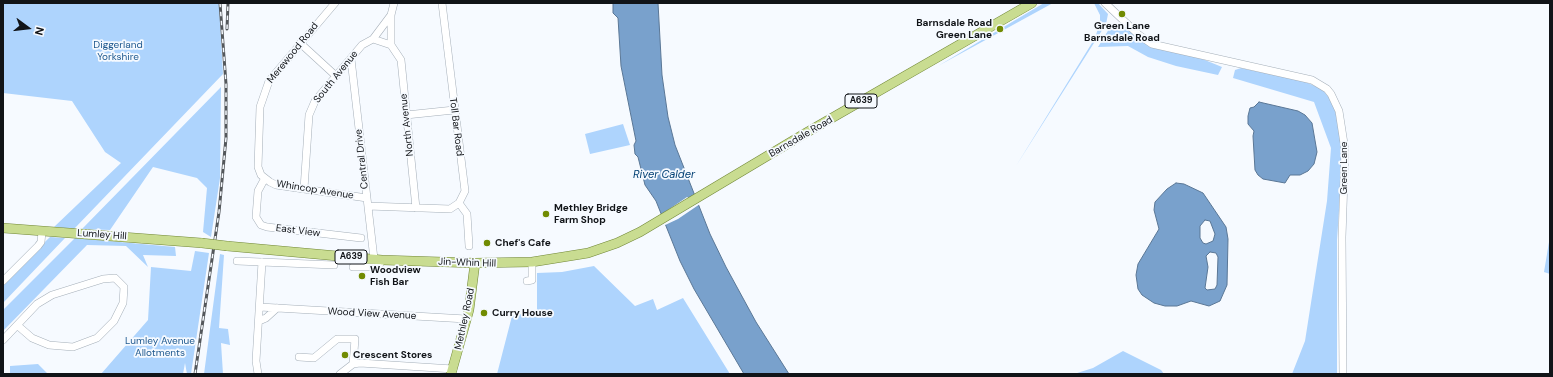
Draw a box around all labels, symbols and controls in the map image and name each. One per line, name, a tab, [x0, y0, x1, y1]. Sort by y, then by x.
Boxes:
north arrow	[8, 8, 48, 48]
marker: Green Lane Barnsdale Road	[1117, 9, 1127, 19]
place label: Barnsdale Road Green Lane	[916, 17, 992, 40]
street label: Merewood Road	[265, 20, 321, 86]
place label: Green Lane Barnsdale Road	[1084, 20, 1160, 44]
marker: Barnsdale Road Green Lane	[995, 24, 1005, 34]
text: N	[32, 25, 47, 37]
park label: Diggerland Yorkshire	[93, 39, 143, 62]
street label: South Avenue	[311, 48, 361, 106]
street label: North Avenue	[398, 93, 416, 157]
road number: A639	[845, 94, 877, 108]
street label: Toll Bar Road	[446, 97, 466, 157]
street label: Barnsdale Road	[767, 114, 835, 160]
street label: Central Drive	[353, 128, 371, 190]
street label: Green Lane	[1338, 142, 1350, 194]
water label: River Calder	[633, 168, 695, 182]
street label: Whincop Avenue	[275, 178, 355, 202]
place label: Methley Bridge Farm Shop	[554, 202, 628, 226]
marker: Methley Bridge Farm Shop	[541, 209, 551, 219]
street label: East View	[275, 222, 321, 240]
street label: Lumley Hill	[77, 227, 127, 243]
place label: Chef's Cafe	[495, 237, 551, 249]
marker: Chef's Cafe	[482, 238, 492, 248]
road number: A639	[335, 250, 367, 264]
street label: Jin-Whin Hill	[438, 256, 496, 270]
place label: Woodview Fish Bar	[370, 264, 421, 288]
marker: Woodview Fish Bar	[357, 271, 367, 281]
street label: Methley Road	[453, 287, 477, 351]
street label: Wood View Avenue	[327, 306, 417, 322]
place label: Curry House	[492, 307, 553, 319]
marker: Curry House	[479, 308, 489, 318]
park label: Lumley Avenue Allotments	[125, 335, 195, 358]
place label: Crescent Stores	[353, 349, 432, 361]
marker: Crescent Stores	[340, 350, 350, 360]

